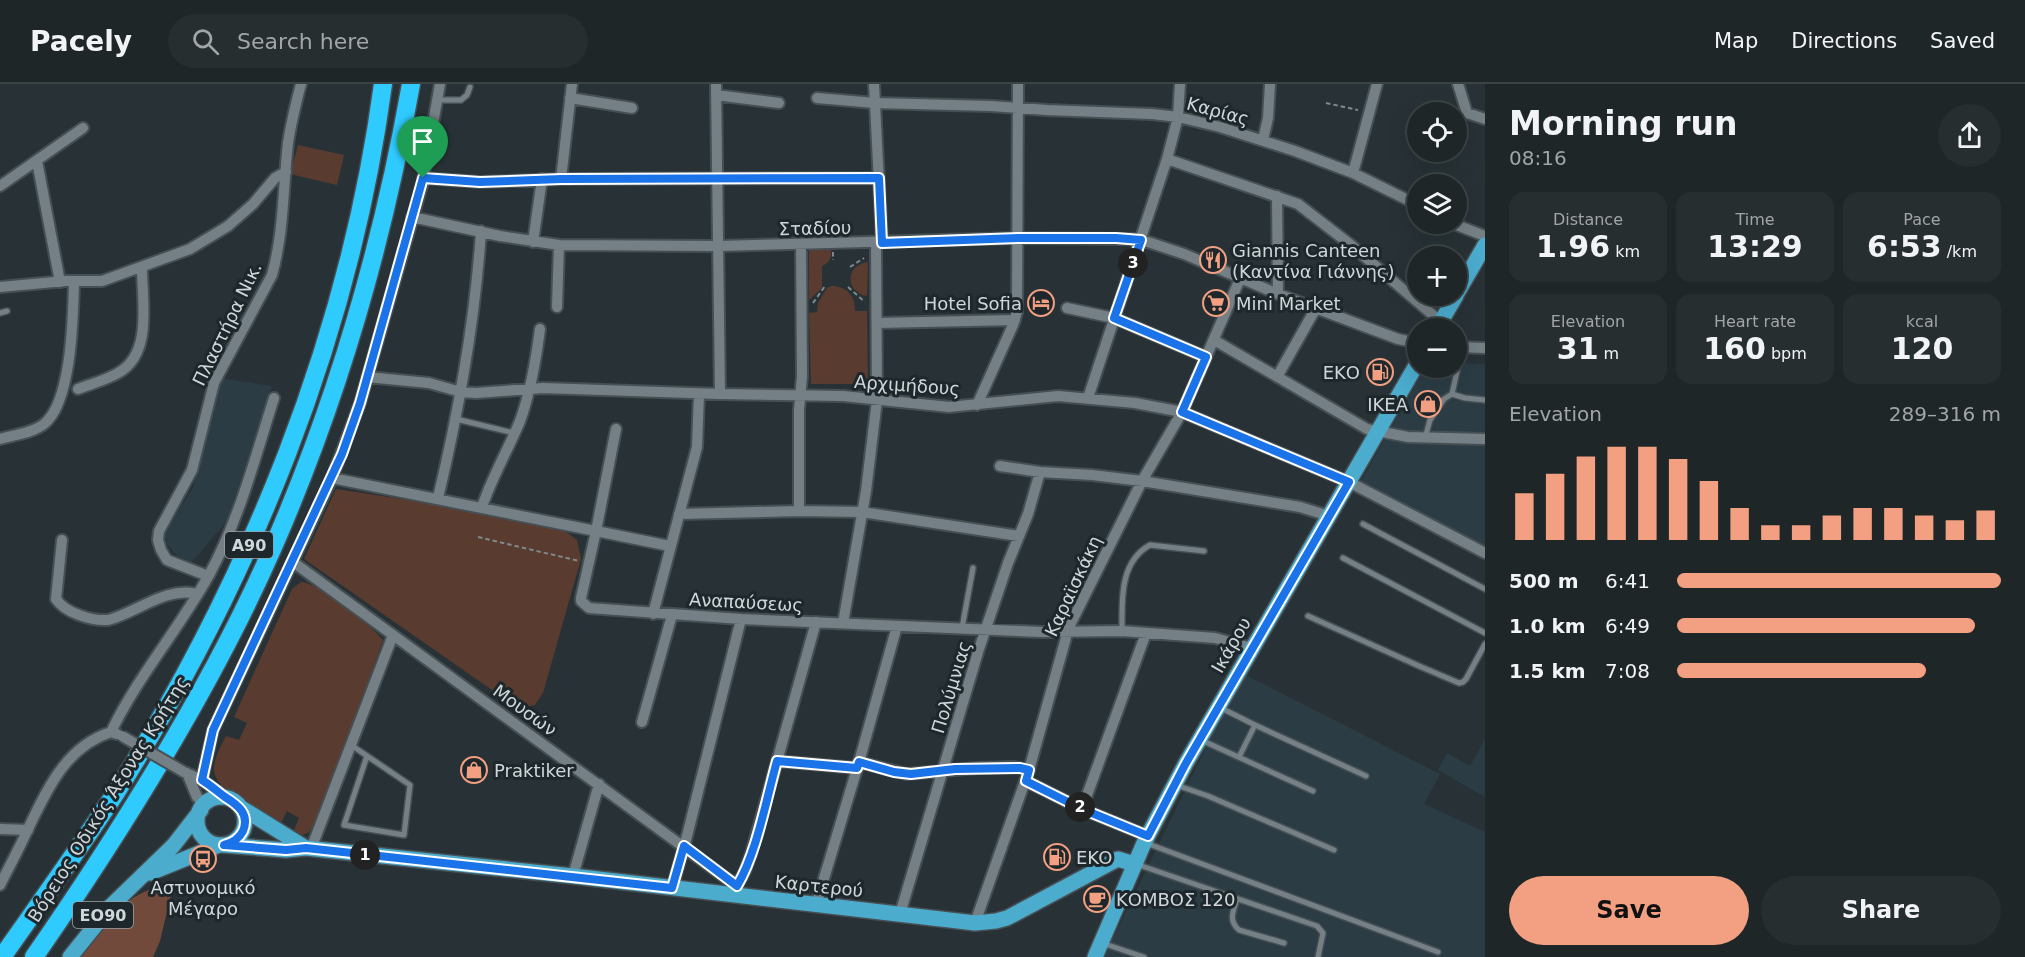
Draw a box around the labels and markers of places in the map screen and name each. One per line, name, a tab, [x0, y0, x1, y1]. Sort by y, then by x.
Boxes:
pin	[397, 116, 448, 178]
place label: Giannis Canteen (Καντίνα Γιάννης)	[1232, 240, 1394, 282]
restaurant icon: Giannis Canteen (Καντίνα Γιάννης)	[1198, 245, 1228, 275]
pin: 3	[1118, 248, 1148, 278]
hotel icon: Hotel Sofia	[1026, 288, 1056, 318]
supermarket icon: Mini Market	[1201, 288, 1231, 318]
place label: Hotel Sofia	[924, 293, 1022, 314]
place label: Mini Market	[1236, 293, 1341, 314]
fuel station icon: ΕΚΟ	[1365, 357, 1395, 387]
place label: ΕΚΟ	[1323, 362, 1360, 383]
shop icon: IKEA	[1413, 389, 1443, 419]
place label: IKEA	[1367, 394, 1409, 415]
shop icon: Praktiker	[459, 755, 489, 785]
place label: Praktiker	[494, 760, 574, 781]
pin: 2	[1065, 792, 1095, 822]
pin: 1	[350, 840, 380, 870]
fuel station icon: EKO	[1042, 842, 1072, 872]
bus stop icon: Αστυνομικό Μέγαρο	[188, 844, 218, 874]
place label: EKO	[1076, 847, 1112, 868]
place label: Αστυνομικό Μέγαρο	[150, 877, 256, 919]
cafe icon: ΚΟΜΒΟΣ 120	[1082, 884, 1112, 914]
place label: ΚΟΜΒΟΣ 120	[1116, 889, 1235, 910]

